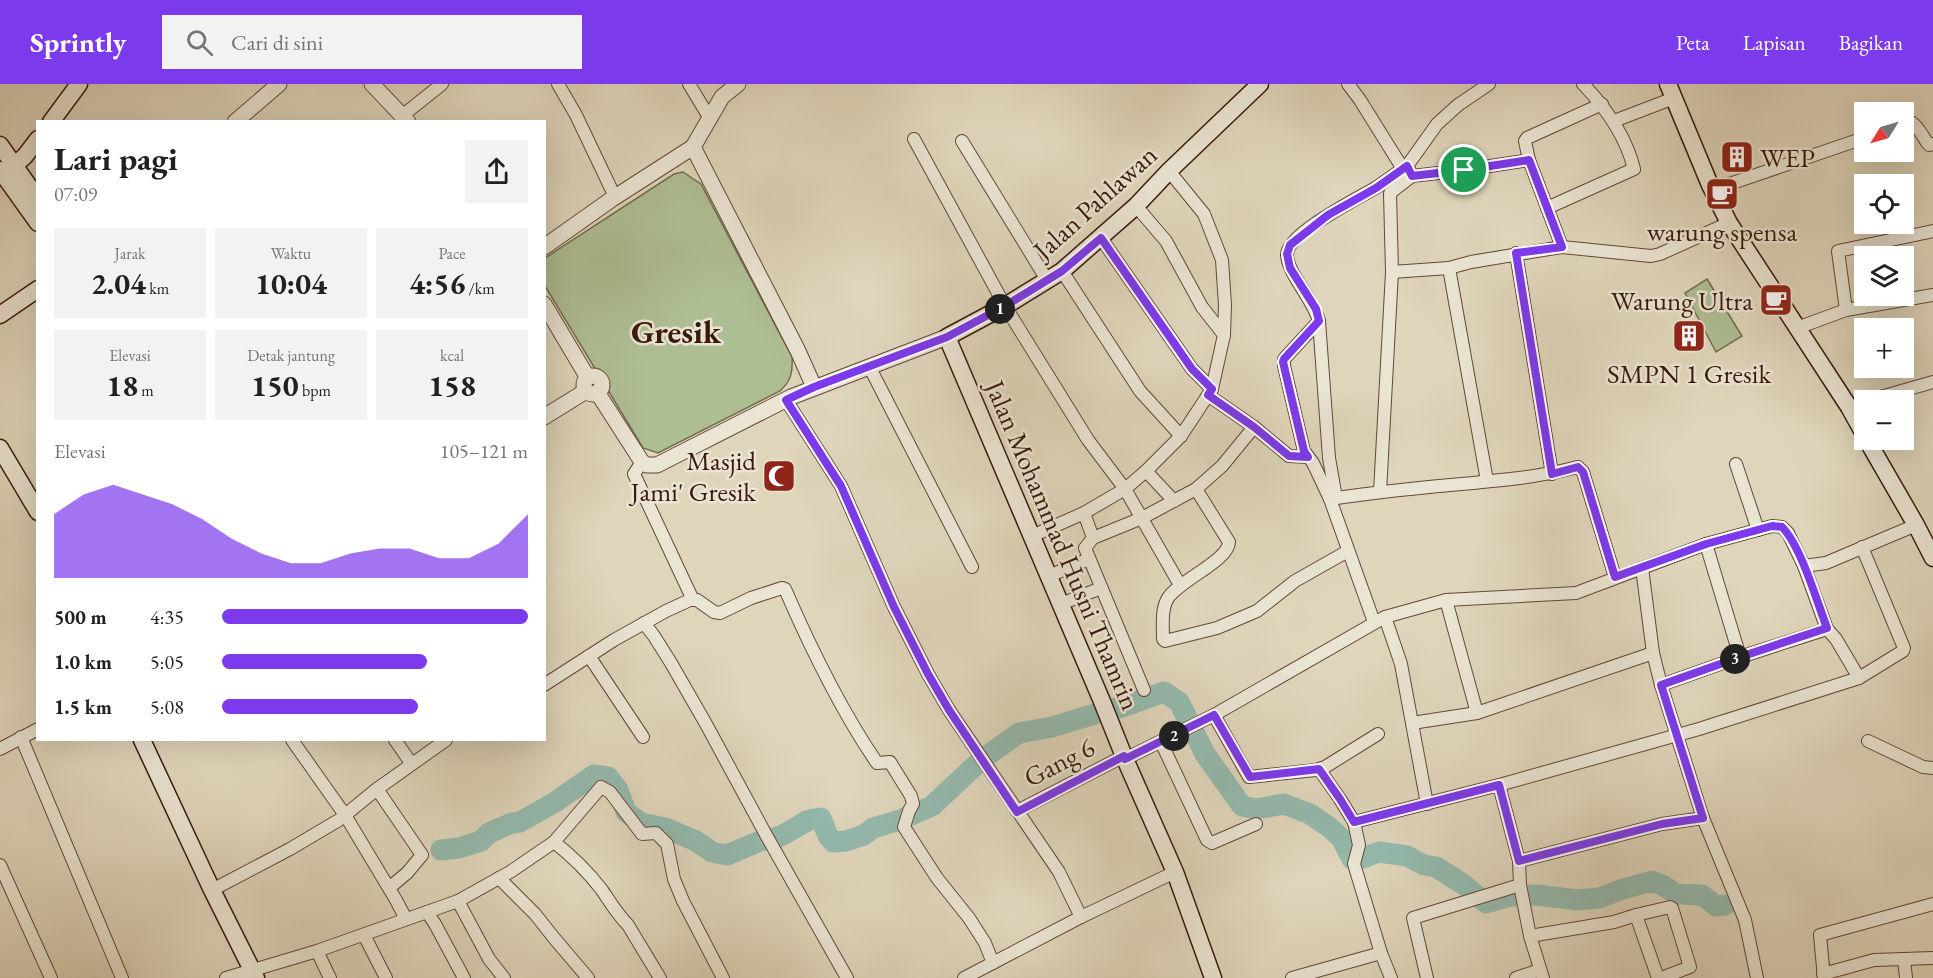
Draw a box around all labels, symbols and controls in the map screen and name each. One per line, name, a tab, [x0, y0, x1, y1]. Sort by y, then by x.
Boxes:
search box	[162, 15, 582, 69]
text: Sprintly	[30, 24, 126, 60]
icon: search	[183, 26, 216, 59]
text: Cari di sini	[231, 28, 323, 57]
text: Peta	[1676, 29, 1710, 56]
text: Lapisan	[1743, 29, 1806, 56]
text: Bagikan	[1839, 29, 1903, 56]
north arrow	[1854, 102, 1914, 162]
map controls	[1854, 102, 1914, 450]
text: Lari pagi	[54, 137, 178, 180]
street label: Jalan Pahlawan	[1024, 137, 1164, 268]
building icon: WEP	[1719, 139, 1755, 175]
button: share	[465, 140, 528, 203]
place label: WEP	[1760, 140, 1815, 175]
pin	[1438, 144, 1489, 195]
icon: arrive	[1447, 153, 1480, 186]
button: locate	[1854, 174, 1914, 234]
cafe icon: warung spensa	[1704, 176, 1740, 212]
text: 07:09	[54, 181, 97, 207]
place label: warung spensa	[1647, 214, 1797, 249]
text: Jarak	[114, 243, 146, 264]
text: Waktu	[271, 243, 311, 264]
text: Pace	[439, 243, 465, 264]
button: layers	[1854, 246, 1914, 306]
text: 2.04	[91, 264, 146, 303]
text: 10:04	[255, 264, 327, 303]
text: 4:56	[409, 264, 465, 303]
text: km	[146, 278, 169, 299]
text: /km	[465, 278, 495, 299]
cafe icon: Warung Ultra	[1758, 282, 1794, 318]
place label: Warung Ultra	[1611, 283, 1753, 318]
pin: 1	[985, 294, 1015, 324]
text: 1	[996, 298, 1004, 319]
district label: Gresik	[631, 310, 722, 353]
building icon: SMPN 1 Gresik	[1671, 318, 1707, 354]
button: +	[1854, 318, 1914, 378]
text: Elevasi	[109, 345, 151, 366]
text: Detak jantung	[247, 345, 335, 366]
text: kcal	[440, 345, 464, 366]
place label: SMPN 1 Gresik	[1607, 356, 1771, 391]
text: 18	[106, 366, 138, 405]
text: 150	[251, 366, 299, 405]
text: 158	[428, 366, 476, 405]
street label: Jalan Mohammad Husni Thamrin	[977, 373, 1148, 715]
text: m	[138, 380, 154, 401]
text: bpm	[299, 380, 331, 401]
button: −	[1854, 390, 1914, 450]
text: Elevasi	[54, 438, 106, 464]
text: 105–121 m	[440, 438, 528, 464]
place label: Masjid Jami' Gresik	[628, 443, 756, 509]
mosque icon: Masjid Jami' Gresik	[761, 458, 797, 494]
text: 500 m	[54, 604, 107, 630]
text: 4:35	[150, 604, 184, 630]
pin: 3	[1720, 644, 1750, 674]
text: 3	[1731, 648, 1739, 669]
text: 1.0 km	[54, 649, 112, 675]
text: 5:05	[150, 649, 184, 675]
text: 1.5 km	[54, 694, 112, 720]
text: 5:08	[150, 694, 184, 720]
pin: 2	[1159, 721, 1189, 751]
text: 2	[1170, 725, 1178, 746]
street label: Gang 6	[1018, 729, 1100, 795]

